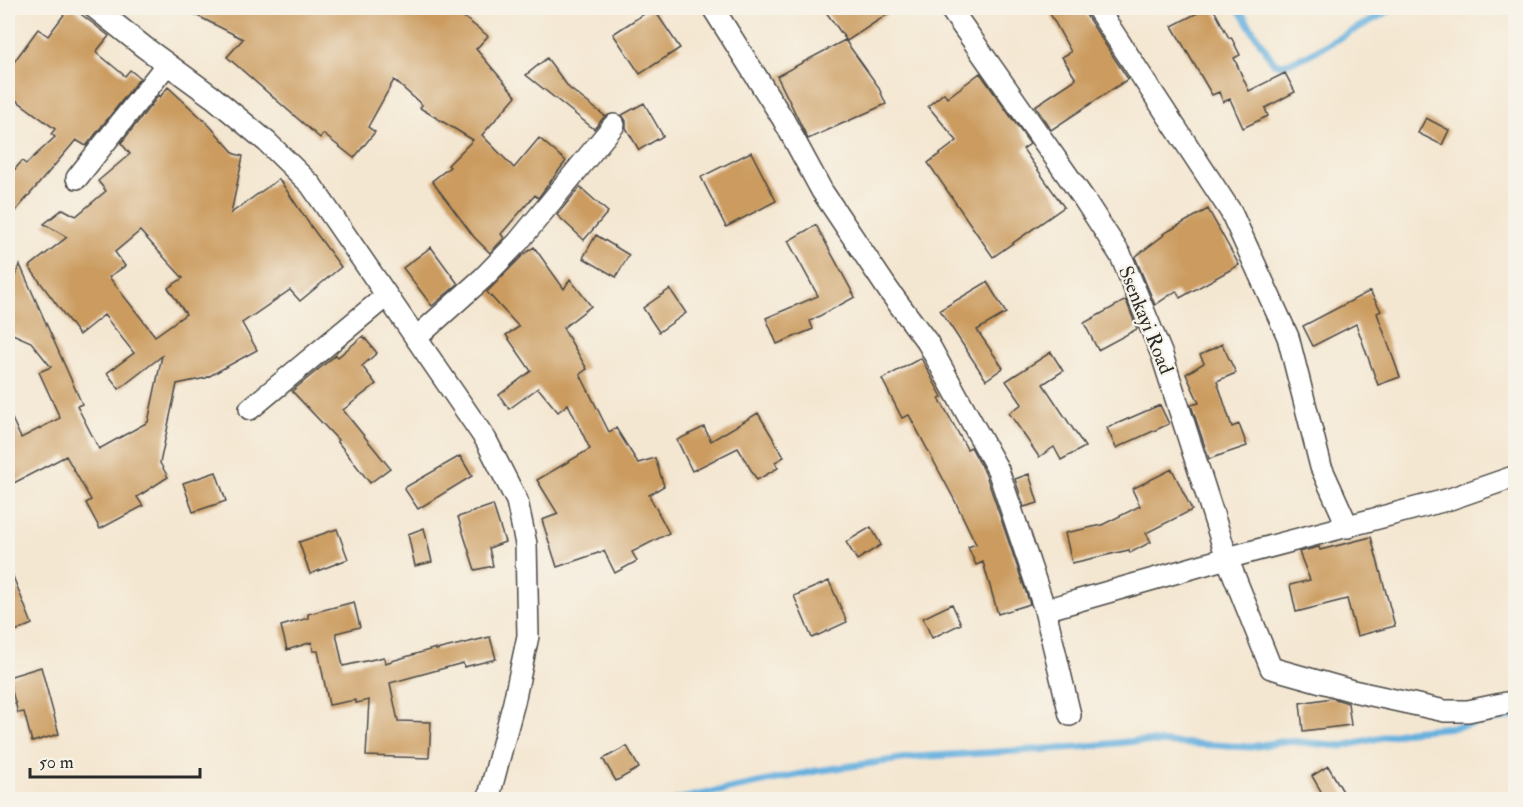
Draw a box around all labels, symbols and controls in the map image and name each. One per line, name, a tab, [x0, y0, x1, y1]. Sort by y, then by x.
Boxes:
street label: Ssenkayi Road	[1113, 262, 1179, 378]
scale bar	[30, 741, 200, 779]
text: 50 m	[39, 751, 74, 774]

